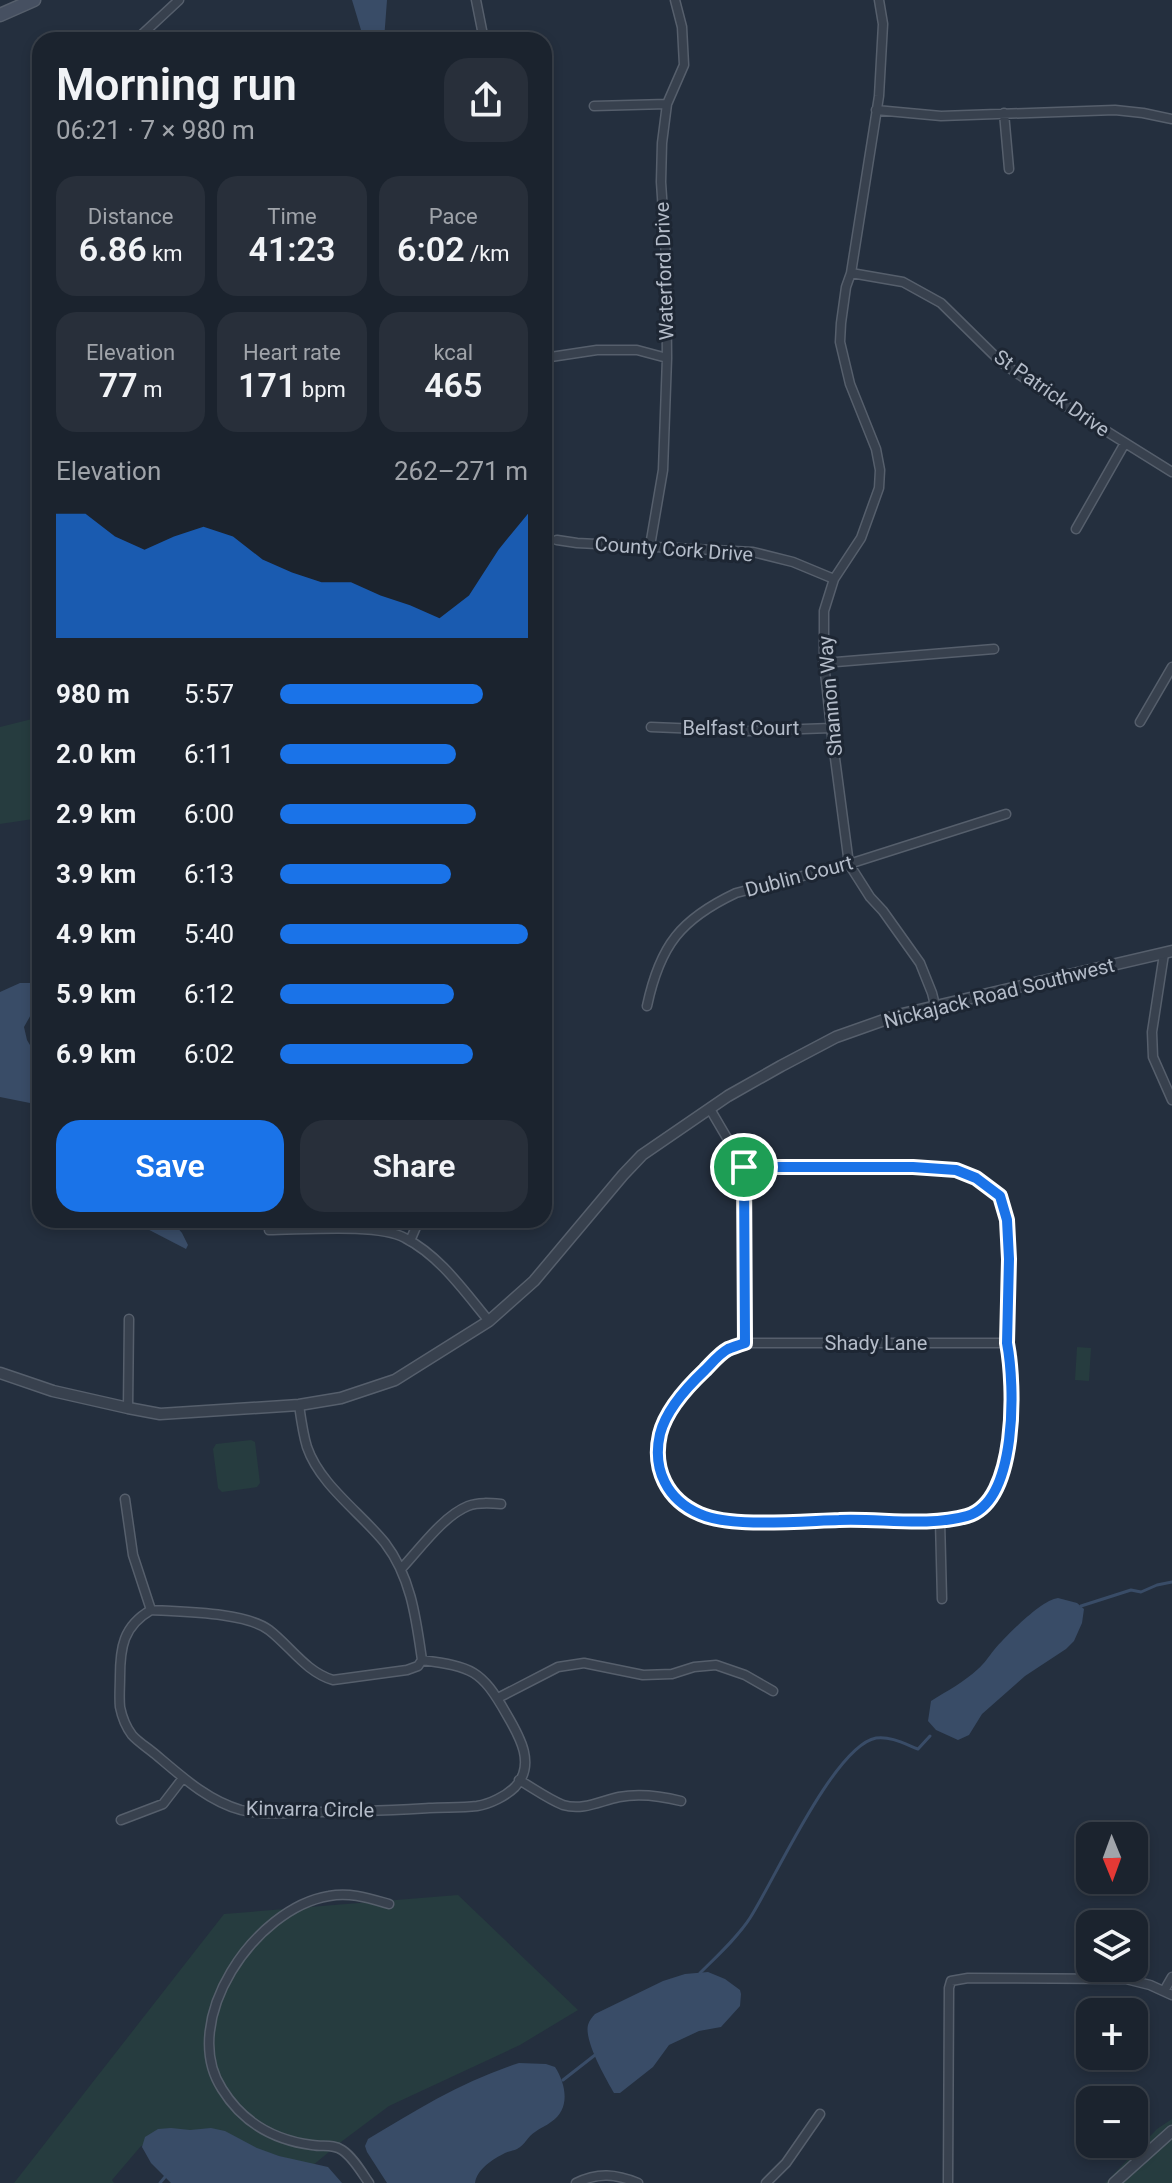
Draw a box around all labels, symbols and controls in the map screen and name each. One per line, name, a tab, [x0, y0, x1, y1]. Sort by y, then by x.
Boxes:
button: share	[444, 58, 528, 142]
text: Morning run	[56, 59, 297, 111]
text: 06:21 · 7 × 980 m	[56, 115, 255, 145]
street label: Waterford Drive	[650, 201, 678, 341]
text: Distance	[88, 204, 173, 229]
text: Time	[267, 204, 317, 229]
text: Pace	[429, 204, 478, 229]
text: 6.86	[79, 229, 147, 269]
text: 41:23	[249, 229, 335, 269]
text: 6:02	[397, 229, 465, 269]
text: km	[147, 241, 183, 266]
text: /km	[465, 241, 510, 266]
text: Elevation	[86, 340, 175, 365]
text: Heart rate	[243, 340, 341, 365]
text: kcal	[433, 340, 473, 365]
street label: St Patrick Drive	[990, 344, 1114, 442]
text: 77	[99, 365, 138, 405]
text: 171	[238, 365, 296, 405]
text: 465	[424, 365, 482, 405]
text: m	[138, 377, 162, 402]
text: bpm	[296, 377, 346, 402]
text: Elevation	[56, 456, 161, 486]
text: 262–271 m	[394, 456, 528, 486]
street label: County Cork Drive	[594, 531, 754, 567]
street label: Shannon Way	[813, 634, 847, 757]
text: 980 m	[56, 679, 130, 709]
text: 5:57	[184, 679, 234, 709]
street label: Belfast Court	[683, 716, 799, 740]
text: 2.0 km	[56, 739, 136, 769]
text: 6:11	[184, 739, 234, 769]
text: 2.9 km	[56, 799, 136, 829]
text: 6:00	[184, 799, 234, 829]
street label: Dublin Court	[743, 850, 855, 902]
text: 3.9 km	[56, 859, 136, 889]
text: 6:13	[184, 859, 234, 889]
text: 4.9 km	[56, 919, 136, 949]
text: 5:40	[184, 919, 234, 949]
street label: Nickajack Road Southwest	[881, 953, 1117, 1033]
text: 5.9 km	[56, 979, 136, 1009]
text: 6:12	[184, 979, 234, 1009]
text: 6.9 km	[56, 1039, 136, 1069]
text: 6:02	[184, 1039, 234, 1069]
button: Save	[56, 1120, 284, 1212]
button: Share	[300, 1120, 528, 1212]
pin	[710, 1133, 778, 1201]
icon: arrive	[722, 1145, 766, 1189]
street label: Shady Lane	[825, 1331, 927, 1355]
street label: Kinvarra Circle	[246, 1796, 374, 1822]
north arrow	[1076, 1822, 1148, 1894]
map controls	[1076, 1822, 1148, 2158]
button: layers	[1076, 1910, 1148, 1982]
button: +	[1076, 1998, 1148, 2070]
button: −	[1076, 2086, 1148, 2158]

